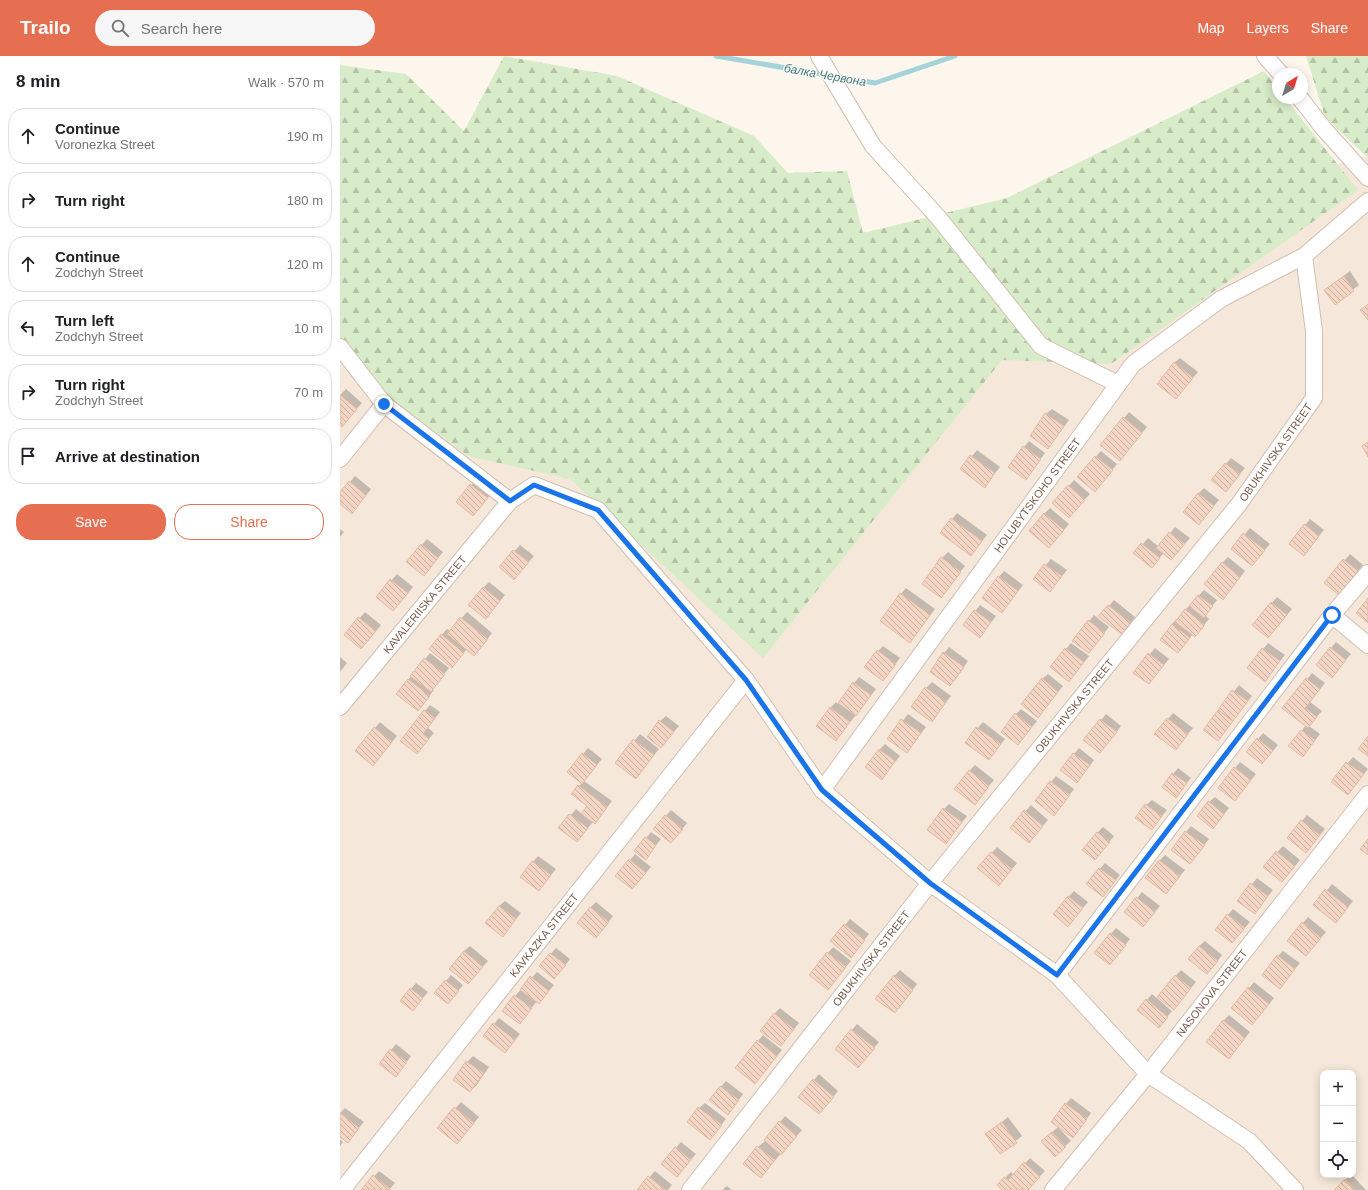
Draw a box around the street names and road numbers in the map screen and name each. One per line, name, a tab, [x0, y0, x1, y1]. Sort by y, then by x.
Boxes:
street label: OBUKHIVSKA STREET	[1237, 401, 1315, 504]
street label: HOLUBYTSKOHO STREET	[992, 436, 1083, 555]
street label: KAVALERIISKA STREET	[381, 553, 469, 656]
street label: OBUKHIVSKA STREET	[1033, 657, 1116, 755]
street label: KAVKAZKA STREET	[507, 891, 581, 979]
street label: OBUKHIVSKA STREET	[830, 908, 912, 1008]
street label: NASONOVA STREET	[1174, 947, 1250, 1039]

